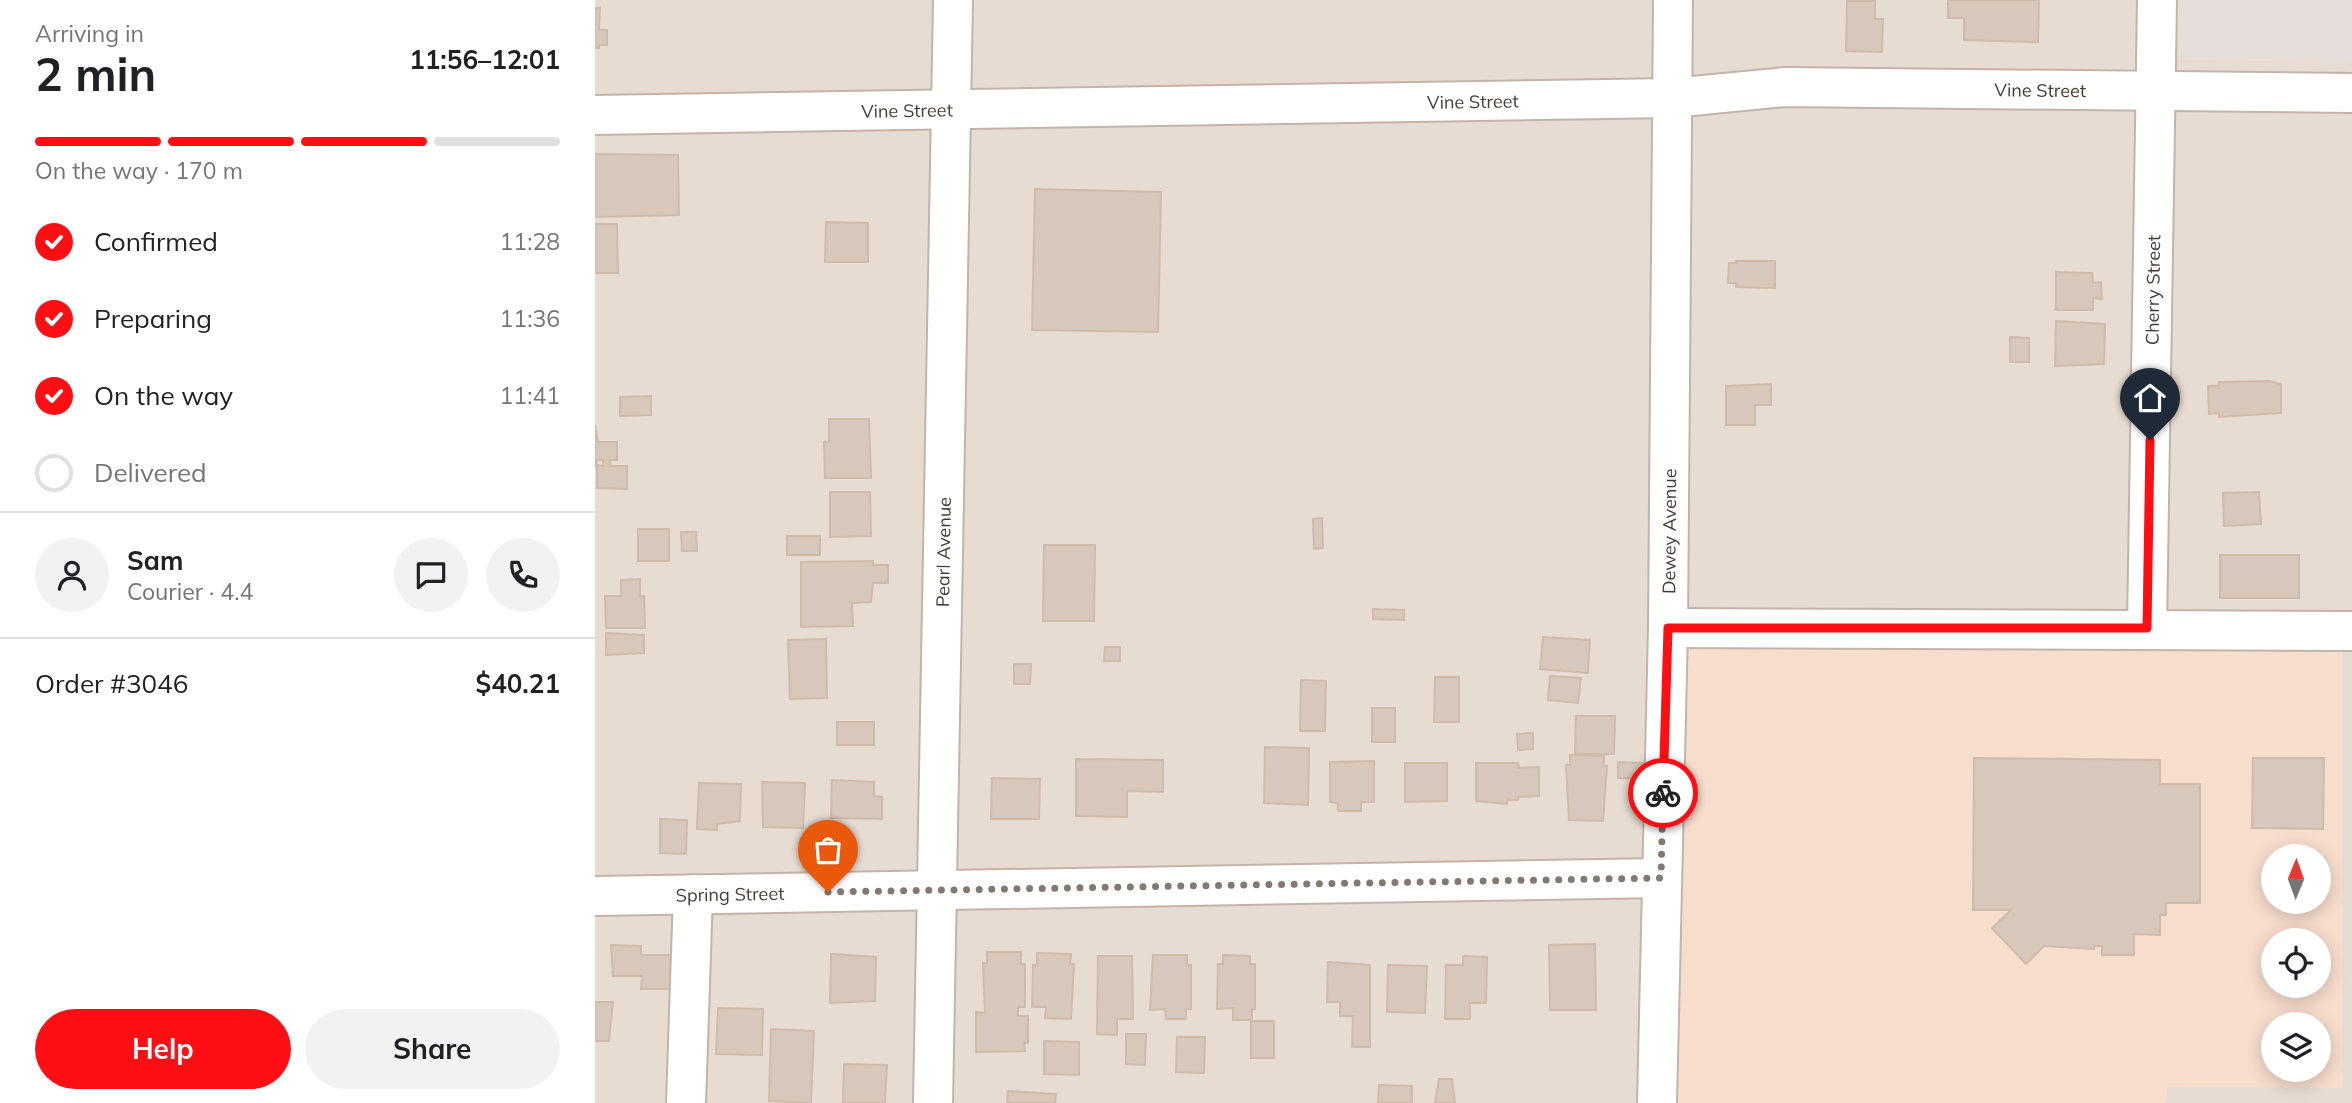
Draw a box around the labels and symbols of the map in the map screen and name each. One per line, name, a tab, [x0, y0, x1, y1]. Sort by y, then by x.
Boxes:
street label: Vine Street	[1994, 78, 2086, 102]
street label: Vine Street	[1427, 89, 1519, 113]
street label: Vine Street	[861, 98, 953, 122]
street label: Cherry Street	[2140, 235, 2165, 345]
pin	[2120, 368, 2180, 440]
street label: Dewey Avenue	[1657, 468, 1681, 594]
street label: Pearl Avenue	[930, 497, 955, 607]
courier	[1628, 758, 1698, 828]
pin	[798, 820, 858, 892]
north arrow	[2261, 844, 2331, 914]
street label: Spring Street	[675, 881, 785, 906]

